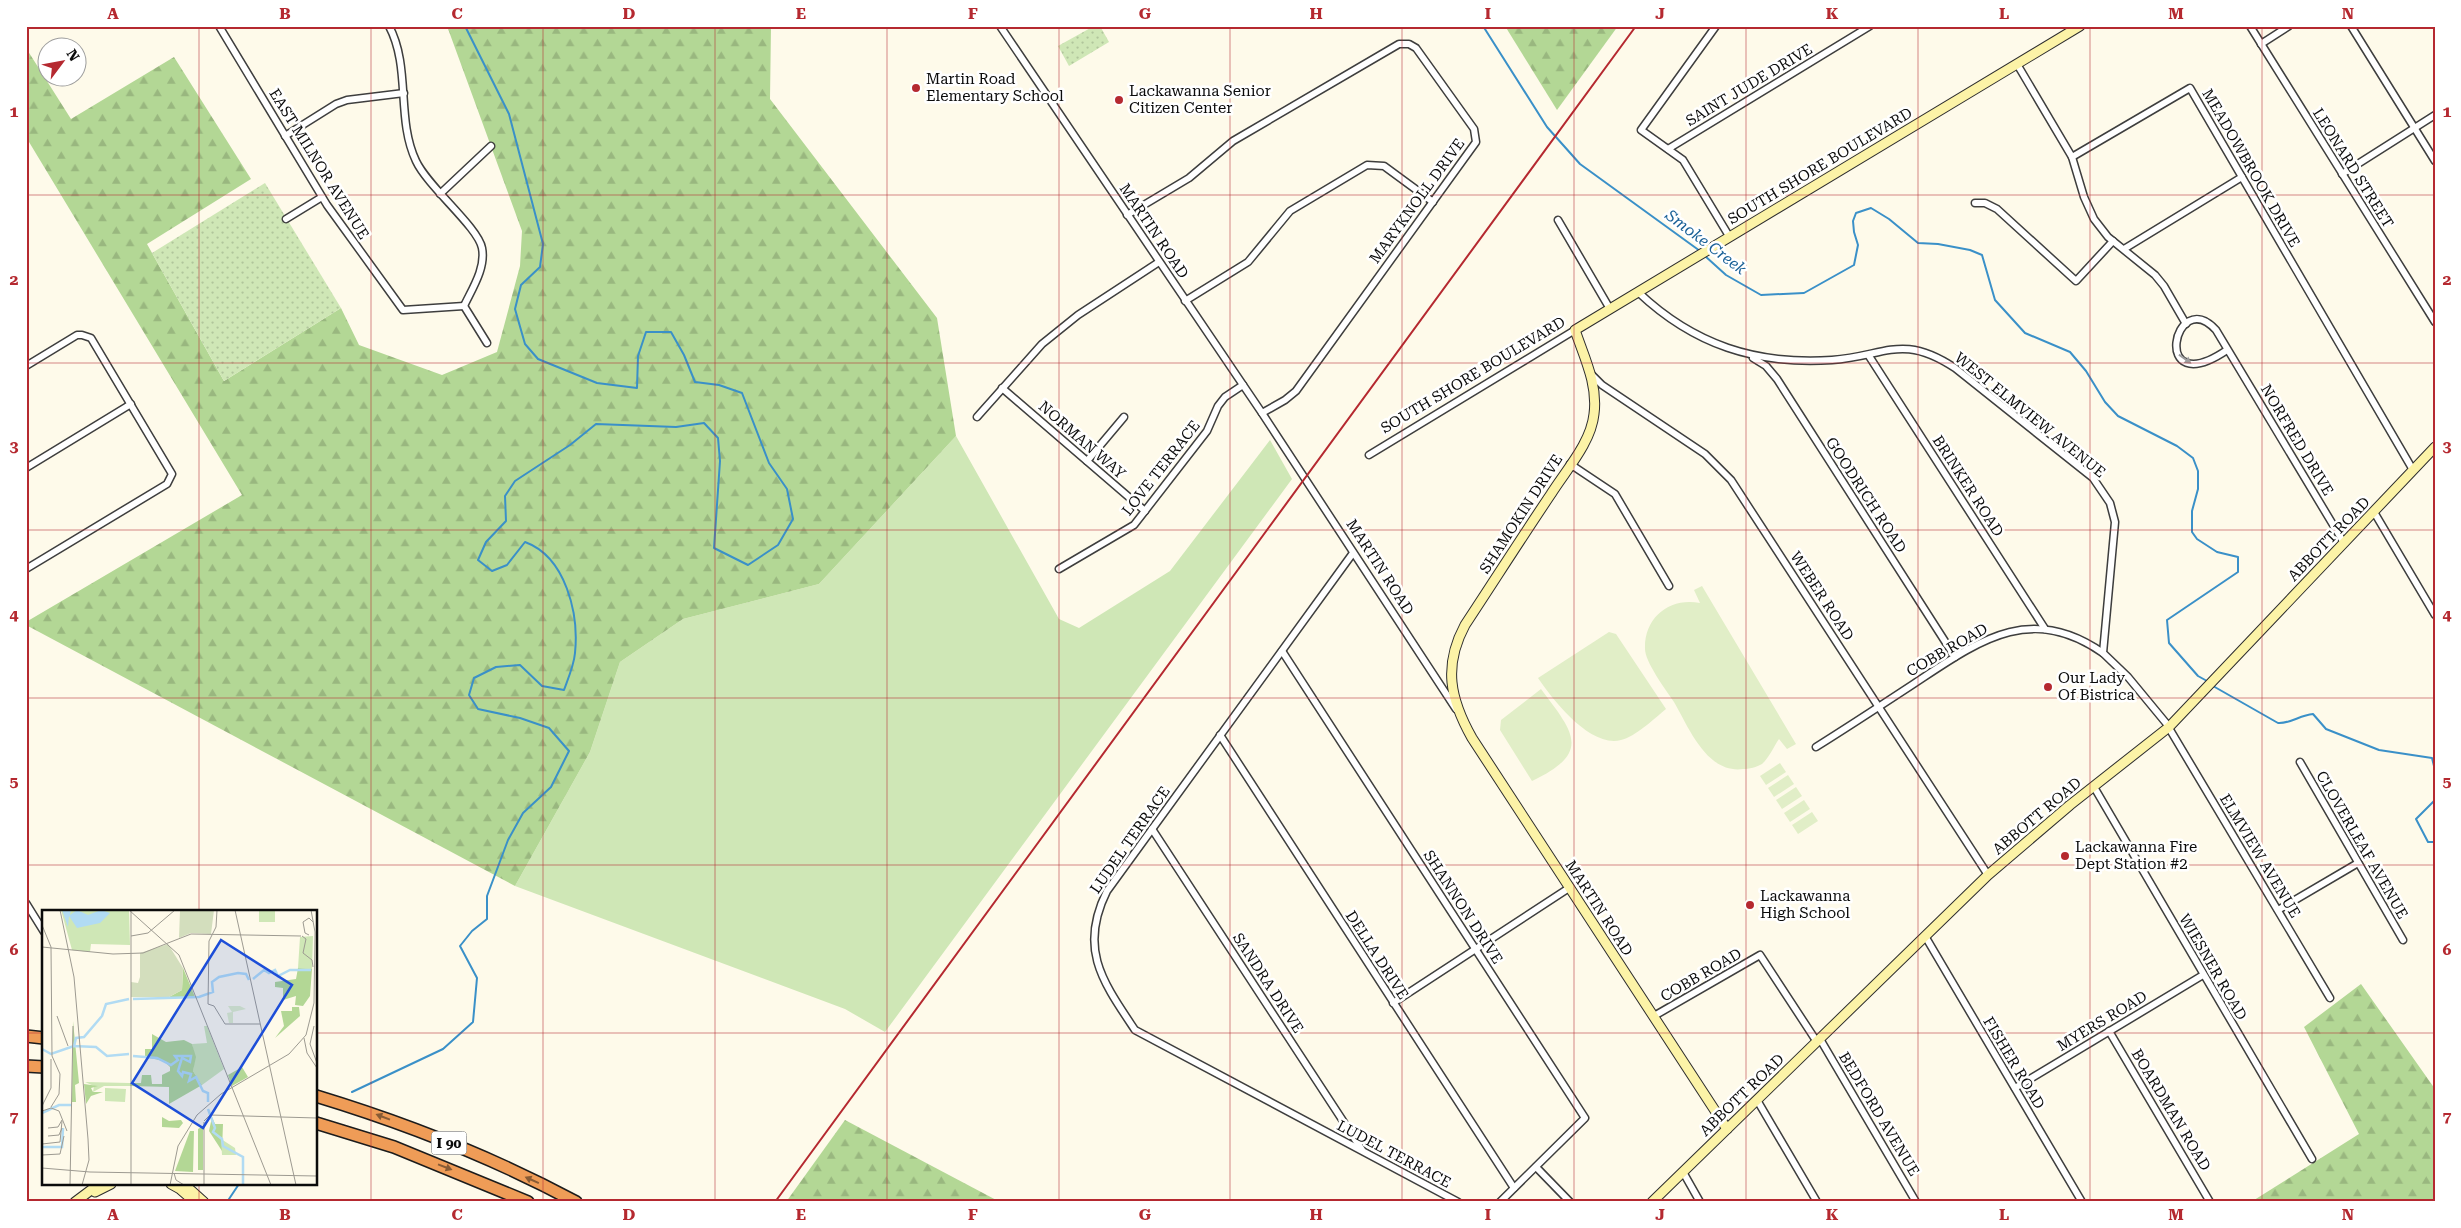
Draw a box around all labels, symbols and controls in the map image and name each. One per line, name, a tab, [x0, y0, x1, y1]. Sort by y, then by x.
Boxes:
text: A	[107, 4, 119, 23]
text: B	[279, 4, 291, 23]
text: C	[451, 4, 463, 23]
text: D	[623, 4, 636, 23]
text: E	[796, 4, 806, 23]
text: F	[968, 4, 978, 23]
text: G	[1139, 4, 1152, 23]
text: H	[1309, 4, 1323, 23]
text: I	[1485, 4, 1491, 23]
text: J	[1655, 4, 1665, 23]
text: K	[1826, 4, 1839, 23]
text: L	[1999, 4, 2009, 23]
text: M	[2168, 4, 2184, 23]
text: N	[2342, 4, 2354, 23]
north arrow	[38, 38, 88, 88]
street label: SAINT JUDE DRIVE	[1682, 40, 1816, 130]
text: N	[63, 46, 83, 64]
place label: Martin Road Elementary School	[926, 70, 1064, 105]
marker: Martin Road Elementary School	[910, 82, 922, 94]
place label: Lackawanna Senior Citizen Center	[1129, 82, 1271, 117]
street label: EAST MILNOR AVENUE	[265, 85, 373, 243]
street label: MEADOWBROOK DRIVE	[2198, 86, 2304, 250]
marker: Lackawanna Senior Citizen Center	[1113, 94, 1125, 106]
text: 1	[10, 102, 19, 121]
text: 1	[2443, 102, 2452, 121]
street label: SOUTH SHORE BOULEVARD	[1725, 104, 1915, 228]
street label: LEONARD STREET	[2309, 105, 2397, 231]
street label: MARYKNOLL DRIVE	[1366, 135, 1468, 267]
street label: MARTIN ROAD	[1116, 180, 1192, 282]
water label: Smoke Creek	[1661, 205, 1750, 279]
text: 2	[10, 270, 19, 289]
text: 2	[2443, 270, 2452, 289]
street label: SOUTH SHORE BOULEVARD	[1378, 313, 1568, 437]
street label: WEST ELMVIEW AVENUE	[1951, 349, 2109, 481]
one-way arrow	[2178, 354, 2192, 364]
street label: NORFRED DRIVE	[2257, 381, 2337, 499]
street label: NORMAN WAY	[1035, 397, 1130, 483]
street label: LOVE TERRACE	[1118, 417, 1204, 519]
street label: BRINKER ROAD	[1929, 432, 2007, 540]
street label: GOODRICH ROAD	[1822, 434, 1910, 556]
text: 3	[10, 437, 19, 456]
text: 3	[2443, 437, 2452, 456]
street label: SHAMOKIN DRIVE	[1476, 451, 1566, 577]
street label: ABBOTT ROAD	[2284, 493, 2374, 585]
street label: MARTIN ROAD	[1342, 516, 1418, 618]
street label: WEBER ROAD	[1786, 548, 1858, 644]
text: 4	[10, 605, 19, 624]
text: 4	[2443, 605, 2452, 624]
street label: COBB ROAD	[1903, 620, 1991, 680]
place label: Our Lady Of Bistrica	[2058, 669, 2135, 704]
marker: Our Lady Of Bistrica	[2042, 681, 2054, 693]
street label: CLOVERLEAF AVENUE	[2312, 768, 2412, 922]
text: 5	[10, 772, 19, 791]
text: 5	[2443, 772, 2452, 791]
street label: ABBOTT ROAD	[1989, 774, 2085, 858]
street label: LUDEL TERRACE	[1086, 783, 1174, 897]
street label: ELMVIEW AVENUE	[2216, 791, 2304, 921]
place label: Lackawanna Fire Dept Station #2	[2075, 838, 2197, 873]
street label: SHANNON DRIVE	[1420, 847, 1506, 967]
marker: Lackawanna Fire Dept Station #2	[2059, 850, 2071, 862]
street label: MARTIN ROAD	[1561, 857, 1637, 959]
place label: Lackawanna High School	[1760, 887, 1850, 922]
marker: Lackawanna High School	[1744, 899, 1756, 911]
street label: DELLA DRIVE	[1342, 907, 1412, 1003]
inset map	[42, 910, 318, 1186]
street label: WIESNER ROAD	[2175, 911, 2251, 1023]
street label: SANDRA DRIVE	[1229, 930, 1307, 1036]
text: 6	[10, 940, 19, 959]
text: 6	[2443, 940, 2452, 959]
street label: COBB ROAD	[1657, 945, 1745, 1005]
street label: MYERS ROAD	[2054, 987, 2150, 1055]
street label: FISHER ROAD	[1979, 1014, 2049, 1112]
street label: BOARDMAN ROAD	[2128, 1046, 2214, 1174]
street label: BEDFORD AVENUE	[1835, 1049, 1923, 1179]
street label: ABBOTT ROAD	[1696, 1050, 1788, 1140]
text: 7	[10, 1107, 19, 1126]
text: 7	[2443, 1107, 2452, 1126]
one-way arrow	[375, 1113, 390, 1121]
street label: LUDEL TERRACE	[1334, 1116, 1454, 1192]
road number: I 90	[432, 1132, 466, 1154]
one-way arrow	[438, 1163, 453, 1171]
one-way arrow	[525, 1176, 539, 1184]
text: A	[107, 1205, 119, 1224]
text: B	[279, 1205, 291, 1224]
text: C	[451, 1205, 463, 1224]
text: D	[623, 1205, 636, 1224]
text: E	[796, 1205, 806, 1224]
text: F	[968, 1205, 978, 1224]
text: G	[1139, 1205, 1152, 1224]
text: H	[1309, 1205, 1323, 1224]
text: I	[1485, 1205, 1491, 1224]
text: J	[1655, 1205, 1665, 1224]
text: K	[1826, 1205, 1839, 1224]
text: L	[1999, 1205, 2009, 1224]
text: M	[2168, 1205, 2184, 1224]
text: N	[2342, 1205, 2354, 1224]

